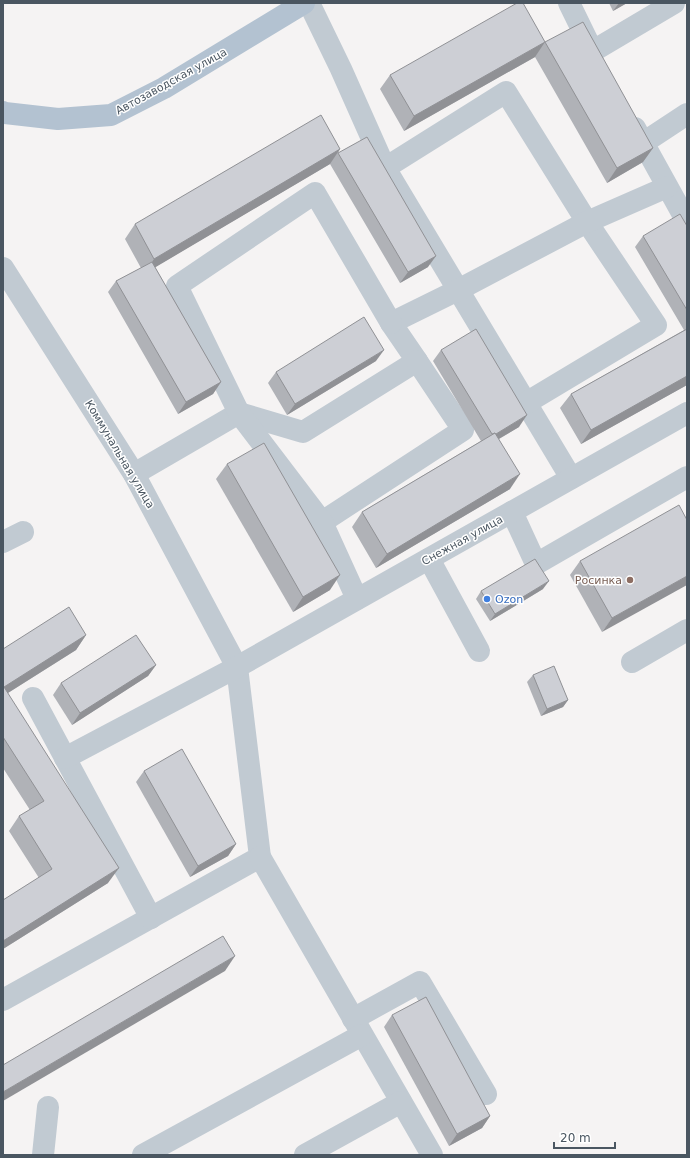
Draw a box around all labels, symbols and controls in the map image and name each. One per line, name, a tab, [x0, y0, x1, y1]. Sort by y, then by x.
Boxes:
street label: Автозаводская улица	[113, 45, 229, 117]
street label: Коммунальная улица	[82, 398, 157, 511]
street label: Снежная улица	[420, 513, 505, 568]
place label: Росинка	[575, 574, 622, 587]
marker: Росинка	[625, 575, 635, 585]
place label: Ozon	[495, 593, 523, 606]
marker: Ozon	[482, 594, 492, 604]
scale bar	[554, 1124, 615, 1150]
text: 20 m	[560, 1131, 591, 1145]

